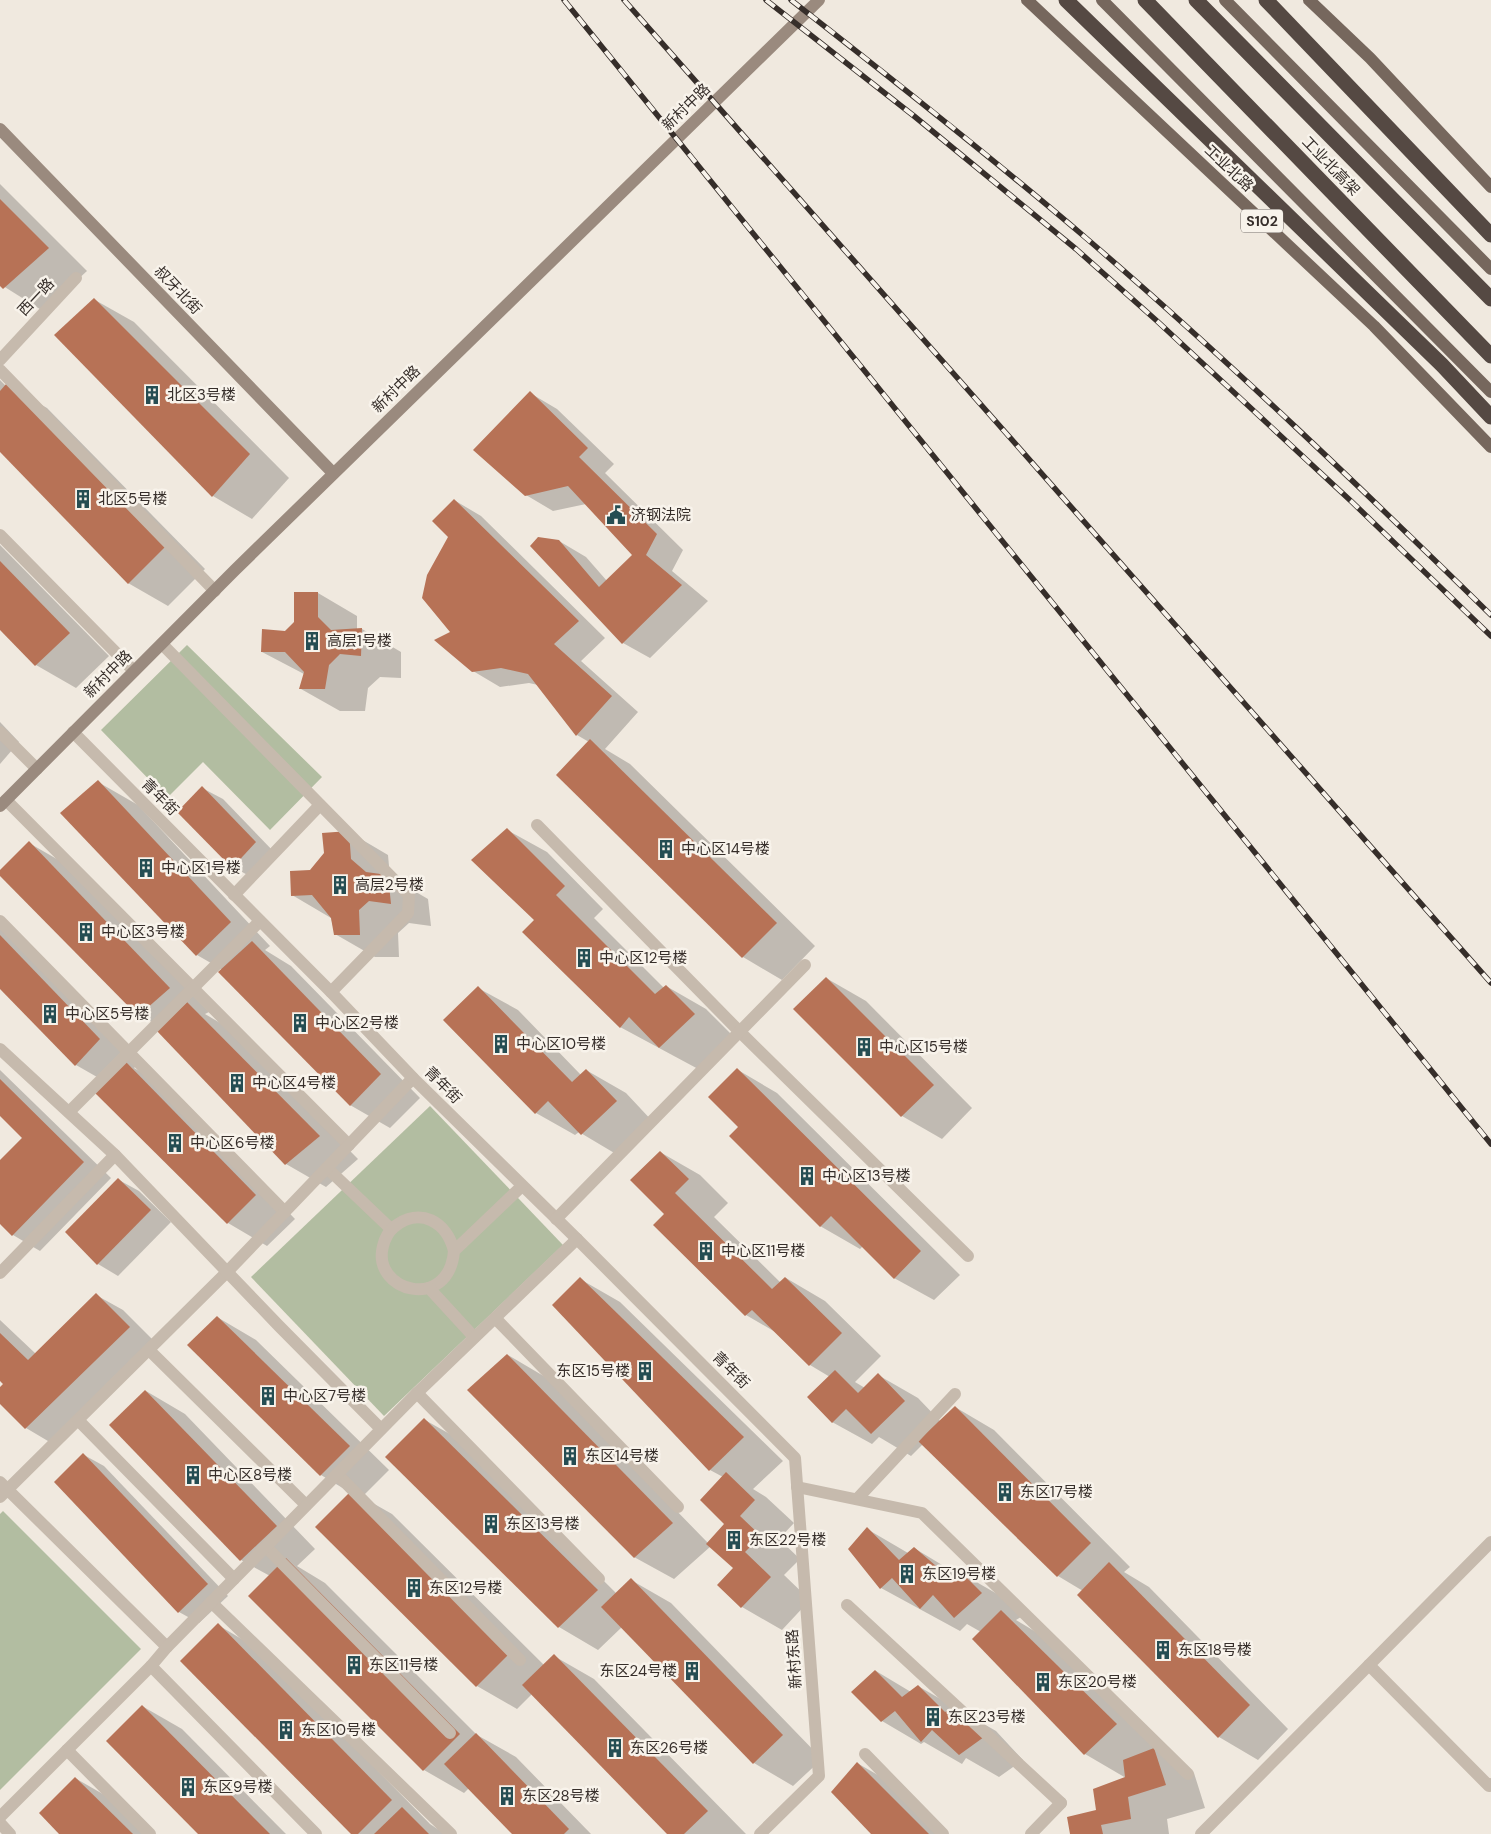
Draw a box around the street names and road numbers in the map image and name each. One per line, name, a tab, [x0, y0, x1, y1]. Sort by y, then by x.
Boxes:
street label: 新村中路	[657, 79, 715, 135]
street label: 工业北高架	[1298, 132, 1364, 200]
street label: 工业北路	[1200, 140, 1258, 196]
road number: S102	[1241, 210, 1283, 232]
street label: 叔牙北街	[150, 261, 206, 319]
street label: 西一路	[13, 274, 59, 320]
street label: 新村中路	[367, 361, 425, 417]
street label: 新村中路	[80, 646, 136, 702]
street label: 青年街	[137, 774, 183, 820]
street label: 青年街	[420, 1062, 466, 1108]
street label: 青年街	[708, 1347, 754, 1393]
street label: 新村东路	[782, 1628, 806, 1690]

